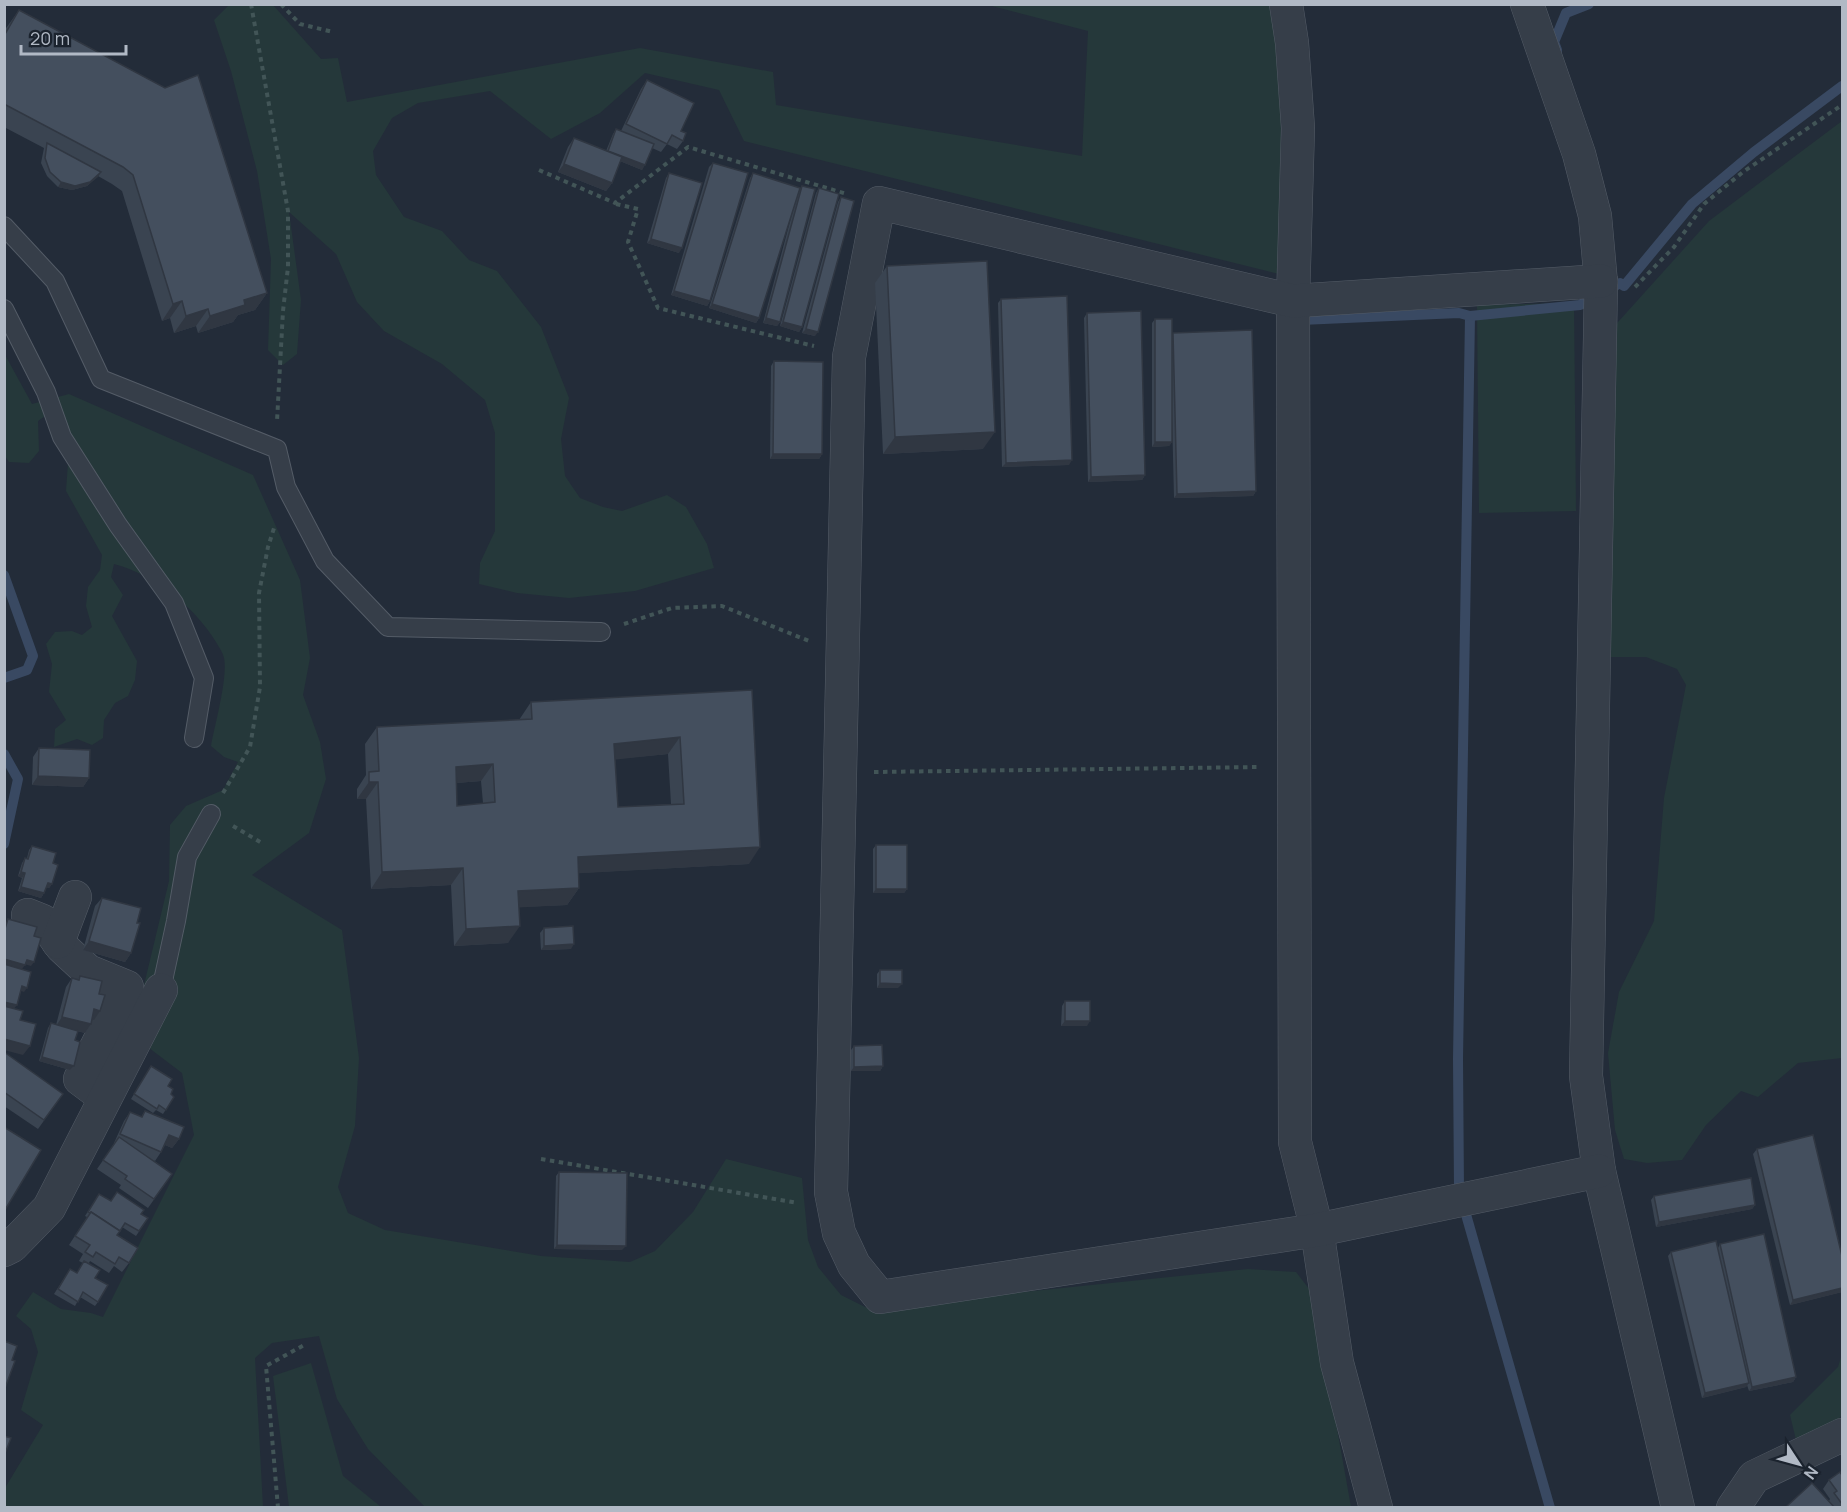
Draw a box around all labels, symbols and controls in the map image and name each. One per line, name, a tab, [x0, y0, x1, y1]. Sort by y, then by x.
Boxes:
scale bar	[21, 18, 126, 56]
text: 20 m	[30, 26, 70, 50]
north arrow	[1769, 1434, 1829, 1494]
text: N	[1799, 1462, 1823, 1484]

